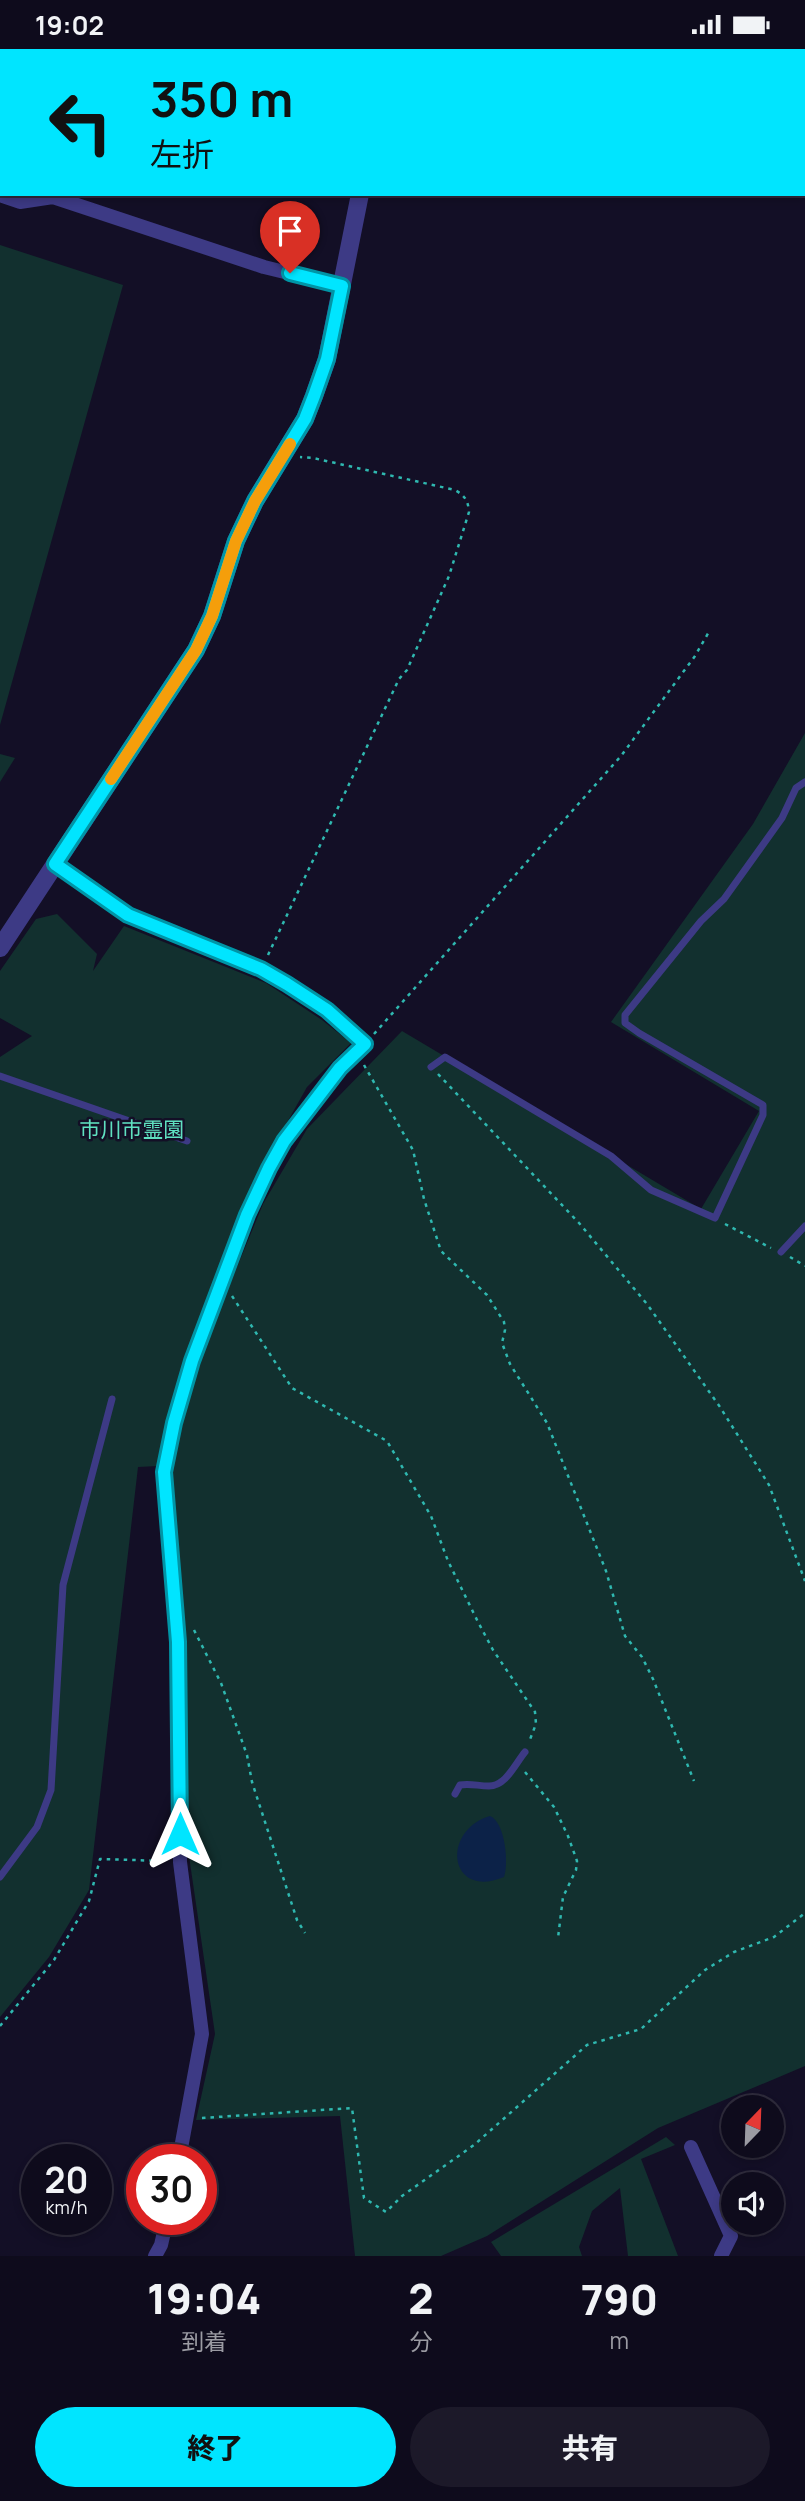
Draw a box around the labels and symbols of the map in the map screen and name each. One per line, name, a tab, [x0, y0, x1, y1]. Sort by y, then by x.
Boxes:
pin	[260, 201, 320, 273]
park label: 市川市霊園	[80, 1115, 185, 1143]
position arrow	[143, 1797, 217, 1871]
north arrow	[721, 2095, 784, 2158]
speed limit sign: 30	[126, 2144, 217, 2235]

